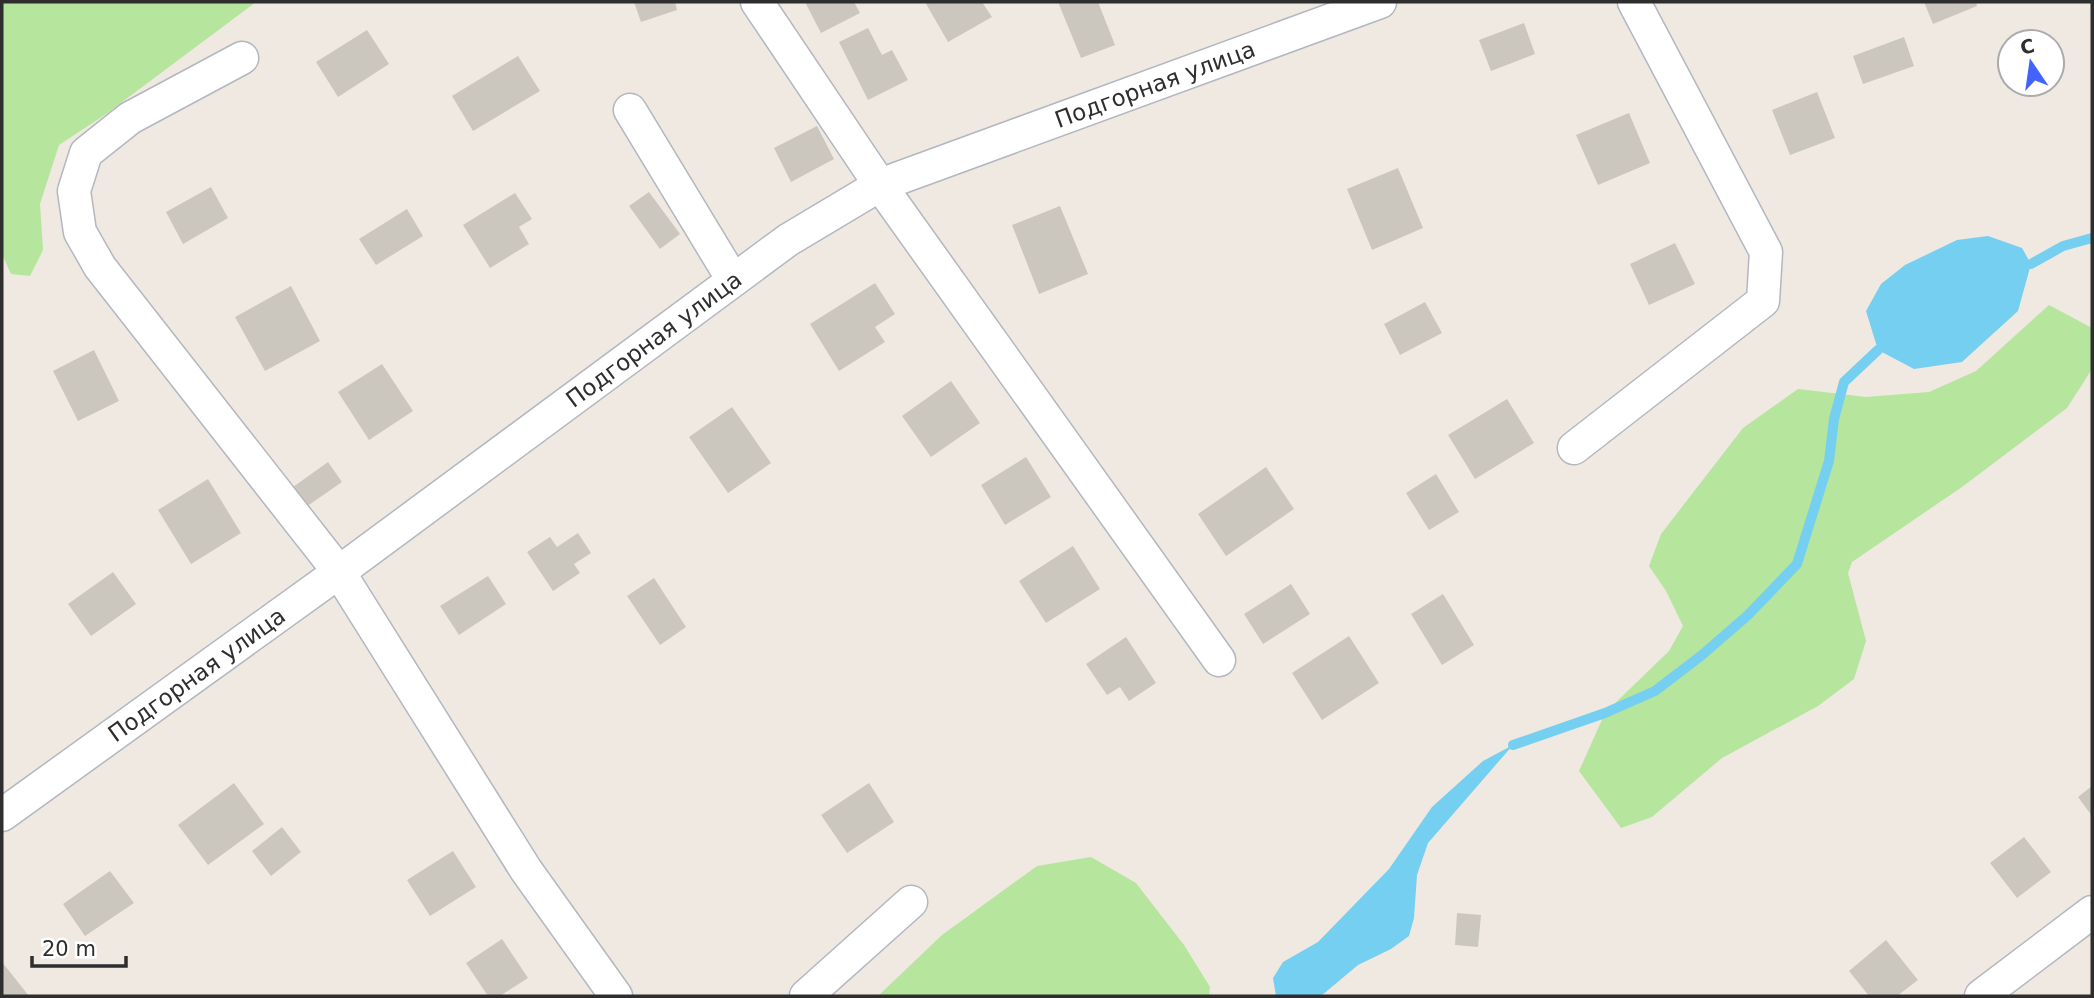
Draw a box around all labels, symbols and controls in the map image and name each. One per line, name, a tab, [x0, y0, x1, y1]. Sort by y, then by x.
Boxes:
north arrow	[1996, 28, 2066, 98]
text: С	[2018, 34, 2036, 59]
street label: Подгорная улица	[1051, 36, 1259, 133]
street label: Подгорная улица	[561, 266, 747, 413]
street label: Подгорная улица	[103, 602, 290, 747]
scale bar	[32, 925, 126, 969]
text: 20 m	[42, 937, 96, 961]

